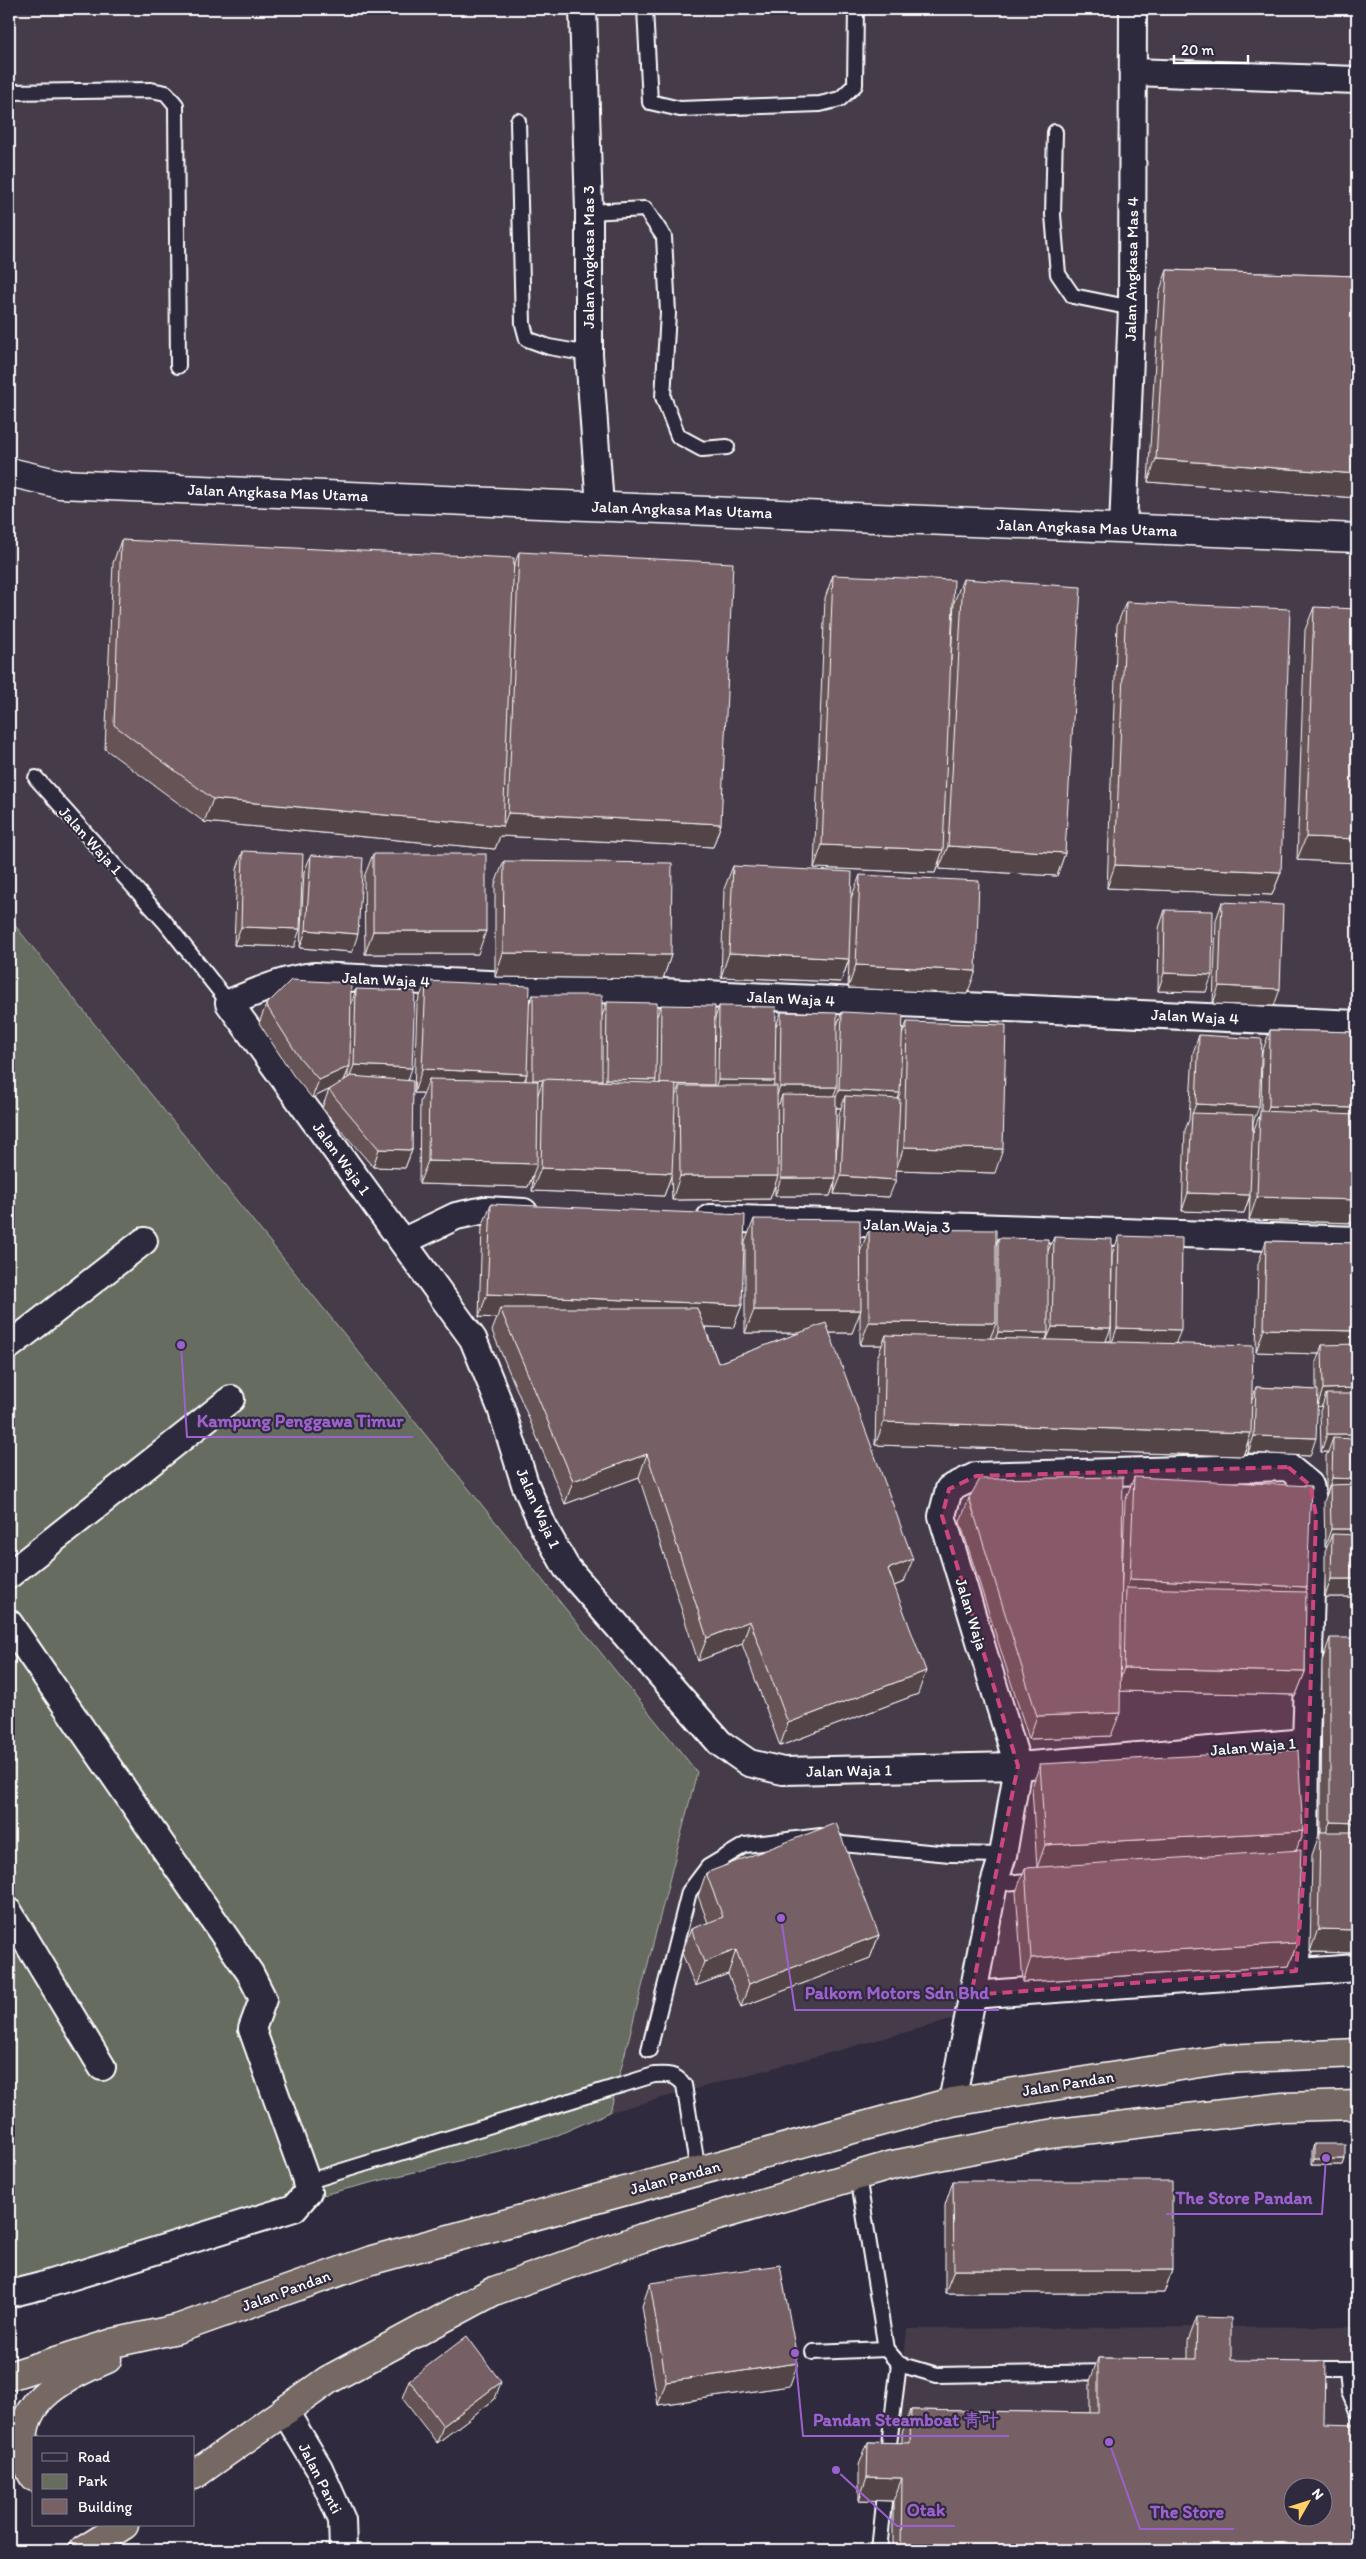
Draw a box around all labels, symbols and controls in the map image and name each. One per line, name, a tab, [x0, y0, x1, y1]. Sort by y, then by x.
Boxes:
scale bar	[1174, 32, 1247, 64]
text: 20 m	[1181, 41, 1215, 59]
street label: Jalan Angkasa Mas 3	[579, 185, 598, 329]
street label: Jalan Angkasa Mas 4	[1121, 196, 1142, 341]
street label: Jalan Angkasa Mas Utama	[187, 480, 369, 505]
street label: Jalan Angkasa Mas Utama	[591, 497, 773, 522]
street label: Jalan Angkasa Mas Utama	[996, 515, 1178, 540]
street label: Jalan Waja 1	[55, 802, 127, 879]
street label: Jalan Waja 4	[342, 968, 431, 991]
street label: Jalan Waja 4	[747, 987, 836, 1010]
street label: Jalan Waja 4	[1151, 1005, 1240, 1028]
street label: Jalan Waja 1	[309, 1118, 375, 1199]
street label: Jalan Waja 3	[863, 1214, 951, 1237]
callout: Kampung Penggawa Timur	[187, 1404, 413, 1437]
text: Kampung Penggawa Timur	[197, 1410, 404, 1432]
street label: Jalan Waja 1	[512, 1465, 565, 1552]
street label: Jalan Waja	[952, 1576, 992, 1653]
street label: Jalan Waja 1	[1210, 1733, 1297, 1760]
street label: Jalan Waja 1	[806, 1760, 893, 1781]
callout: Palkom Motors Sdn Bhd	[795, 1977, 999, 2010]
text: Palkom Motors Sdn Bhd	[805, 1982, 990, 2004]
street label: Jalan Pandan	[1021, 2067, 1116, 2100]
street label: Jalan Pandan	[628, 2156, 723, 2199]
callout: The Store Pandan	[1166, 2181, 1322, 2214]
text: The Store Pandan	[1174, 2187, 1313, 2209]
street label: Jalan Pandan	[239, 2266, 333, 2315]
callout: Pandan Steamboat 青叶	[803, 2403, 1009, 2436]
text: Pandan Steamboat 青叶	[813, 2409, 999, 2431]
legend	[32, 2436, 195, 2526]
street label: Jalan Panti	[295, 2440, 346, 2517]
text: Road	[78, 2448, 111, 2466]
text: Park	[78, 2472, 108, 2490]
north arrow	[1284, 2476, 1334, 2526]
text: N	[1308, 2485, 1327, 2503]
callout: Otak	[897, 2493, 955, 2526]
callout: The Store	[1140, 2496, 1234, 2529]
text: Building	[78, 2498, 132, 2516]
text: Otak	[907, 2499, 946, 2521]
text: The Store	[1149, 2501, 1224, 2523]

